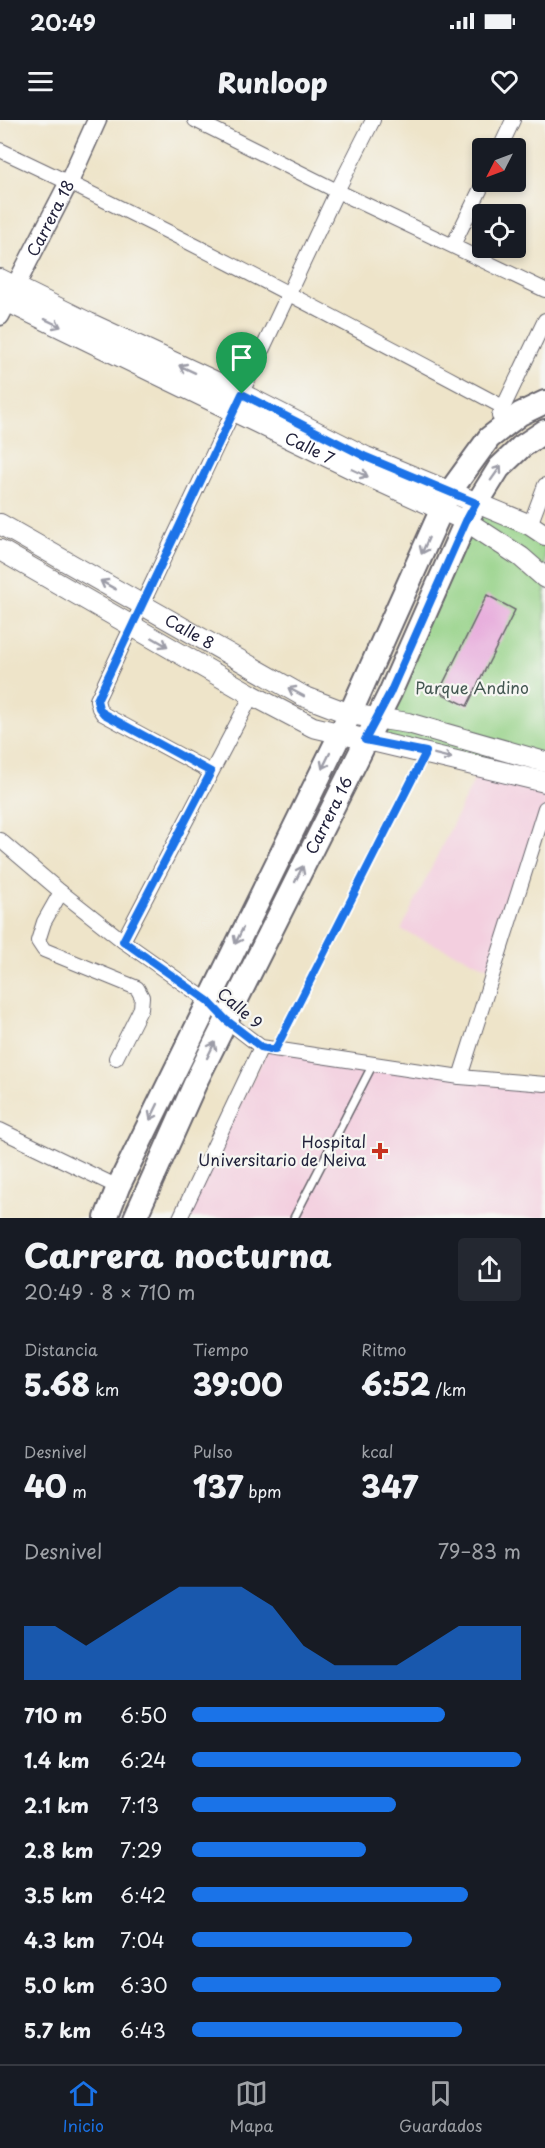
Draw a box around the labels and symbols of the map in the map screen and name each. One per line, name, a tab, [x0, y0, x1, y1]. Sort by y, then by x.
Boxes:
north arrow	[472, 138, 526, 192]
street label: Carrera 18	[20, 175, 79, 260]
one-way arrow	[43, 318, 61, 330]
pin	[216, 332, 267, 394]
one-way arrow	[179, 362, 197, 374]
street label: Calle 7	[281, 425, 339, 469]
one-way arrow	[490, 466, 502, 482]
one-way arrow	[351, 467, 369, 479]
one-way arrow	[419, 536, 430, 555]
one-way arrow	[100, 579, 117, 591]
street label: Calle 8	[161, 607, 219, 654]
one-way arrow	[151, 636, 168, 648]
park label: Parque Andino	[415, 675, 529, 699]
one-way arrow	[288, 686, 305, 698]
one-way arrow	[433, 751, 452, 763]
one-way arrow	[319, 752, 331, 770]
street label: Carrera 16	[298, 772, 358, 858]
one-way arrow	[293, 865, 305, 883]
one-way arrow	[233, 927, 245, 945]
street label: Calle 9	[213, 981, 269, 1034]
one-way arrow	[206, 1042, 218, 1060]
one-way arrow	[148, 1102, 160, 1120]
place label: Hospital Universitario de Neiva	[198, 1129, 366, 1171]
marker: Hospital Universitario de Neiva	[371, 1142, 389, 1160]

